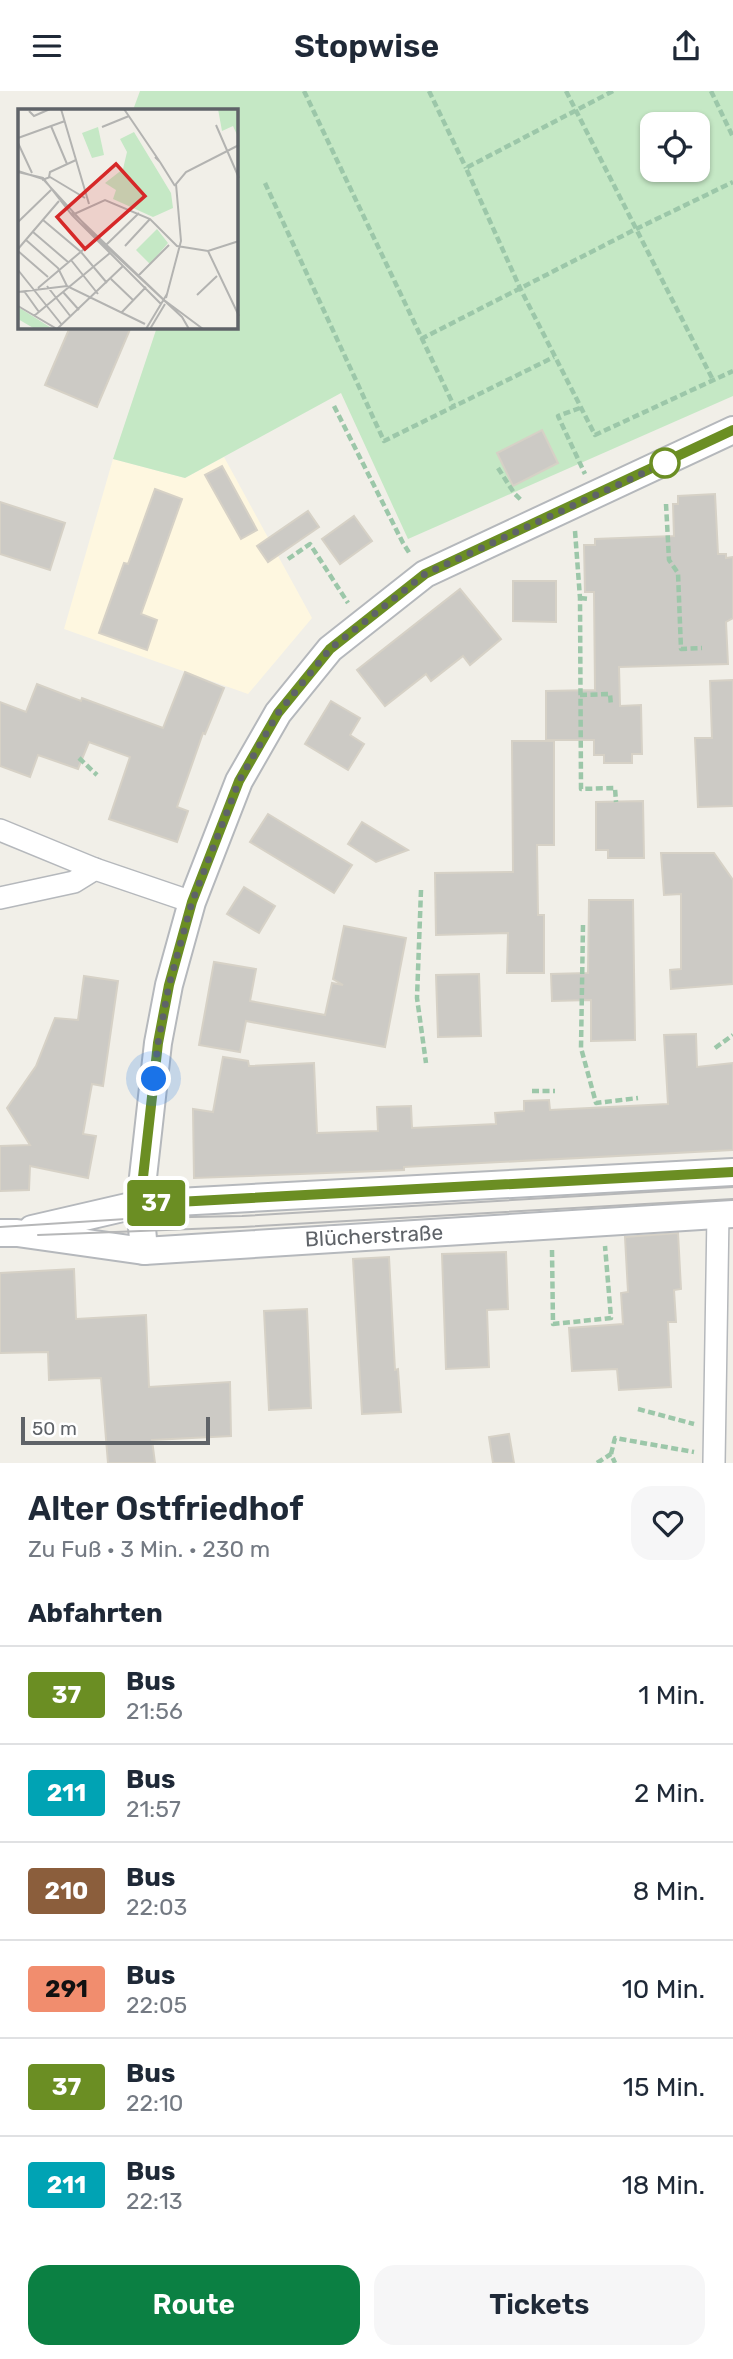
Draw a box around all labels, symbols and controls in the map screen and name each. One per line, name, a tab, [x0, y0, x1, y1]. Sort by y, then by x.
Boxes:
icon: menu	[28, 27, 66, 65]
text: Stopwise	[294, 27, 439, 65]
icon: share	[667, 27, 705, 65]
inset map	[18, 109, 238, 329]
map controls	[640, 112, 710, 182]
button: locate	[640, 112, 710, 182]
unlabelled marker	[650, 448, 680, 478]
your location	[136, 1061, 171, 1096]
line badge: 37	[124, 1180, 188, 1226]
text: 37	[141, 1189, 171, 1217]
street label: Blücherstraße	[304, 1219, 444, 1252]
scale bar	[21, 1414, 210, 1446]
text: 50 m	[32, 1417, 77, 1440]
button: heart	[631, 1486, 705, 1560]
text: Alter Ostfriedhof	[28, 1489, 303, 1528]
text: Zu Fuß · 3 Min. · 230 m	[28, 1535, 270, 1563]
text: Abfahrten	[28, 1598, 163, 1629]
text: Bus	[126, 1666, 175, 1697]
text: 1 Min.	[638, 1680, 705, 1711]
text: 37	[52, 1681, 81, 1709]
text: 21:56	[126, 1697, 183, 1725]
text: Bus	[126, 1764, 175, 1795]
text: 2 Min.	[634, 1778, 705, 1809]
text: 211	[47, 1779, 86, 1807]
text: 21:57	[126, 1795, 181, 1823]
text: Bus	[126, 1862, 175, 1893]
text: 8 Min.	[633, 1876, 705, 1907]
text: 210	[45, 1877, 88, 1905]
text: 22:03	[126, 1893, 187, 1921]
text: Bus	[126, 1960, 175, 1991]
text: 10 Min.	[622, 1974, 705, 2005]
text: 291	[45, 1975, 88, 2003]
text: 22:05	[126, 1991, 187, 2019]
text: Bus	[126, 2058, 175, 2089]
text: 15 Min.	[623, 2072, 705, 2103]
text: 37	[52, 2073, 81, 2101]
text: 22:10	[126, 2089, 183, 2117]
text: Bus	[126, 2156, 175, 2187]
text: 18 Min.	[622, 2170, 705, 2201]
text: 211	[47, 2171, 86, 2199]
text: 22:13	[126, 2187, 183, 2215]
button: Route	[28, 2265, 360, 2345]
button: Tickets	[374, 2265, 705, 2345]

